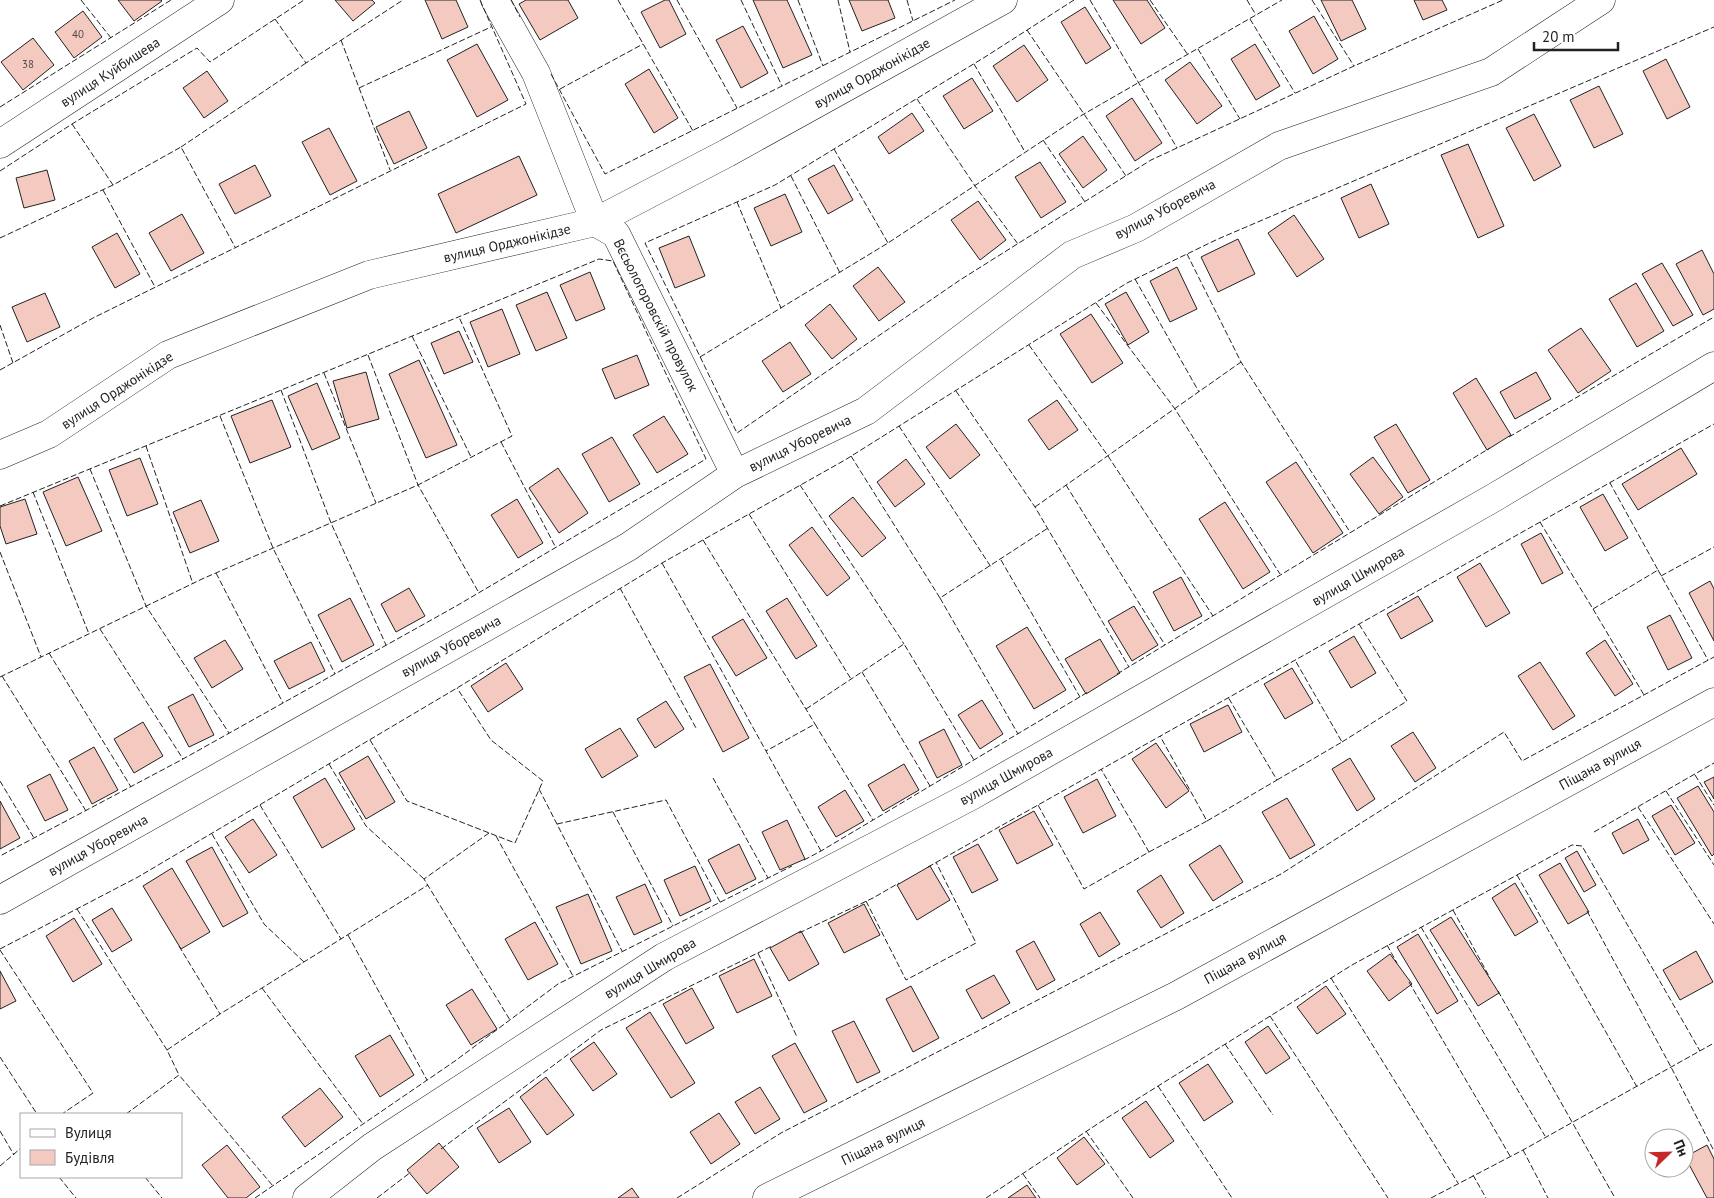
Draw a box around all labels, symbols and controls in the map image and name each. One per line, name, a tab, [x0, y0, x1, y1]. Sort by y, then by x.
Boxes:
scale bar	[1534, 20, 1618, 52]
house number: 40	[72, 27, 84, 41]
text: 20 m	[1542, 27, 1575, 46]
street label: вулиця Куйбишева	[57, 33, 163, 111]
street label: вулиця Орджонікідзе	[811, 34, 933, 112]
house number: 38	[22, 57, 34, 71]
street label: вулиця Уборевича	[1112, 175, 1219, 243]
street label: вулиця Орджонікідзе	[442, 220, 572, 266]
street label: Вєсьологоровскій провулок	[610, 236, 703, 395]
street label: вулиця Орджонікідзе	[58, 347, 176, 433]
street label: вулиця Уборевича	[746, 410, 854, 476]
street label: вулиця Шмирова	[1308, 542, 1408, 610]
street label: вулиця Уборевича	[398, 611, 504, 681]
street label: Піщана вулиця	[1556, 734, 1644, 794]
street label: вулиця Шмирова	[956, 743, 1056, 809]
street label: вулиця Уборевича	[45, 810, 151, 880]
street label: Піщана вулиця	[1201, 928, 1289, 988]
street label: вулиця Шмирова	[601, 933, 699, 1003]
legend	[20, 1113, 182, 1178]
street label: Піщана вулиця	[838, 1113, 928, 1169]
text: Вулиця	[65, 1123, 112, 1142]
north arrow	[1644, 1128, 1694, 1178]
text: Пн	[1669, 1137, 1692, 1159]
text: Будівля	[65, 1148, 114, 1167]

